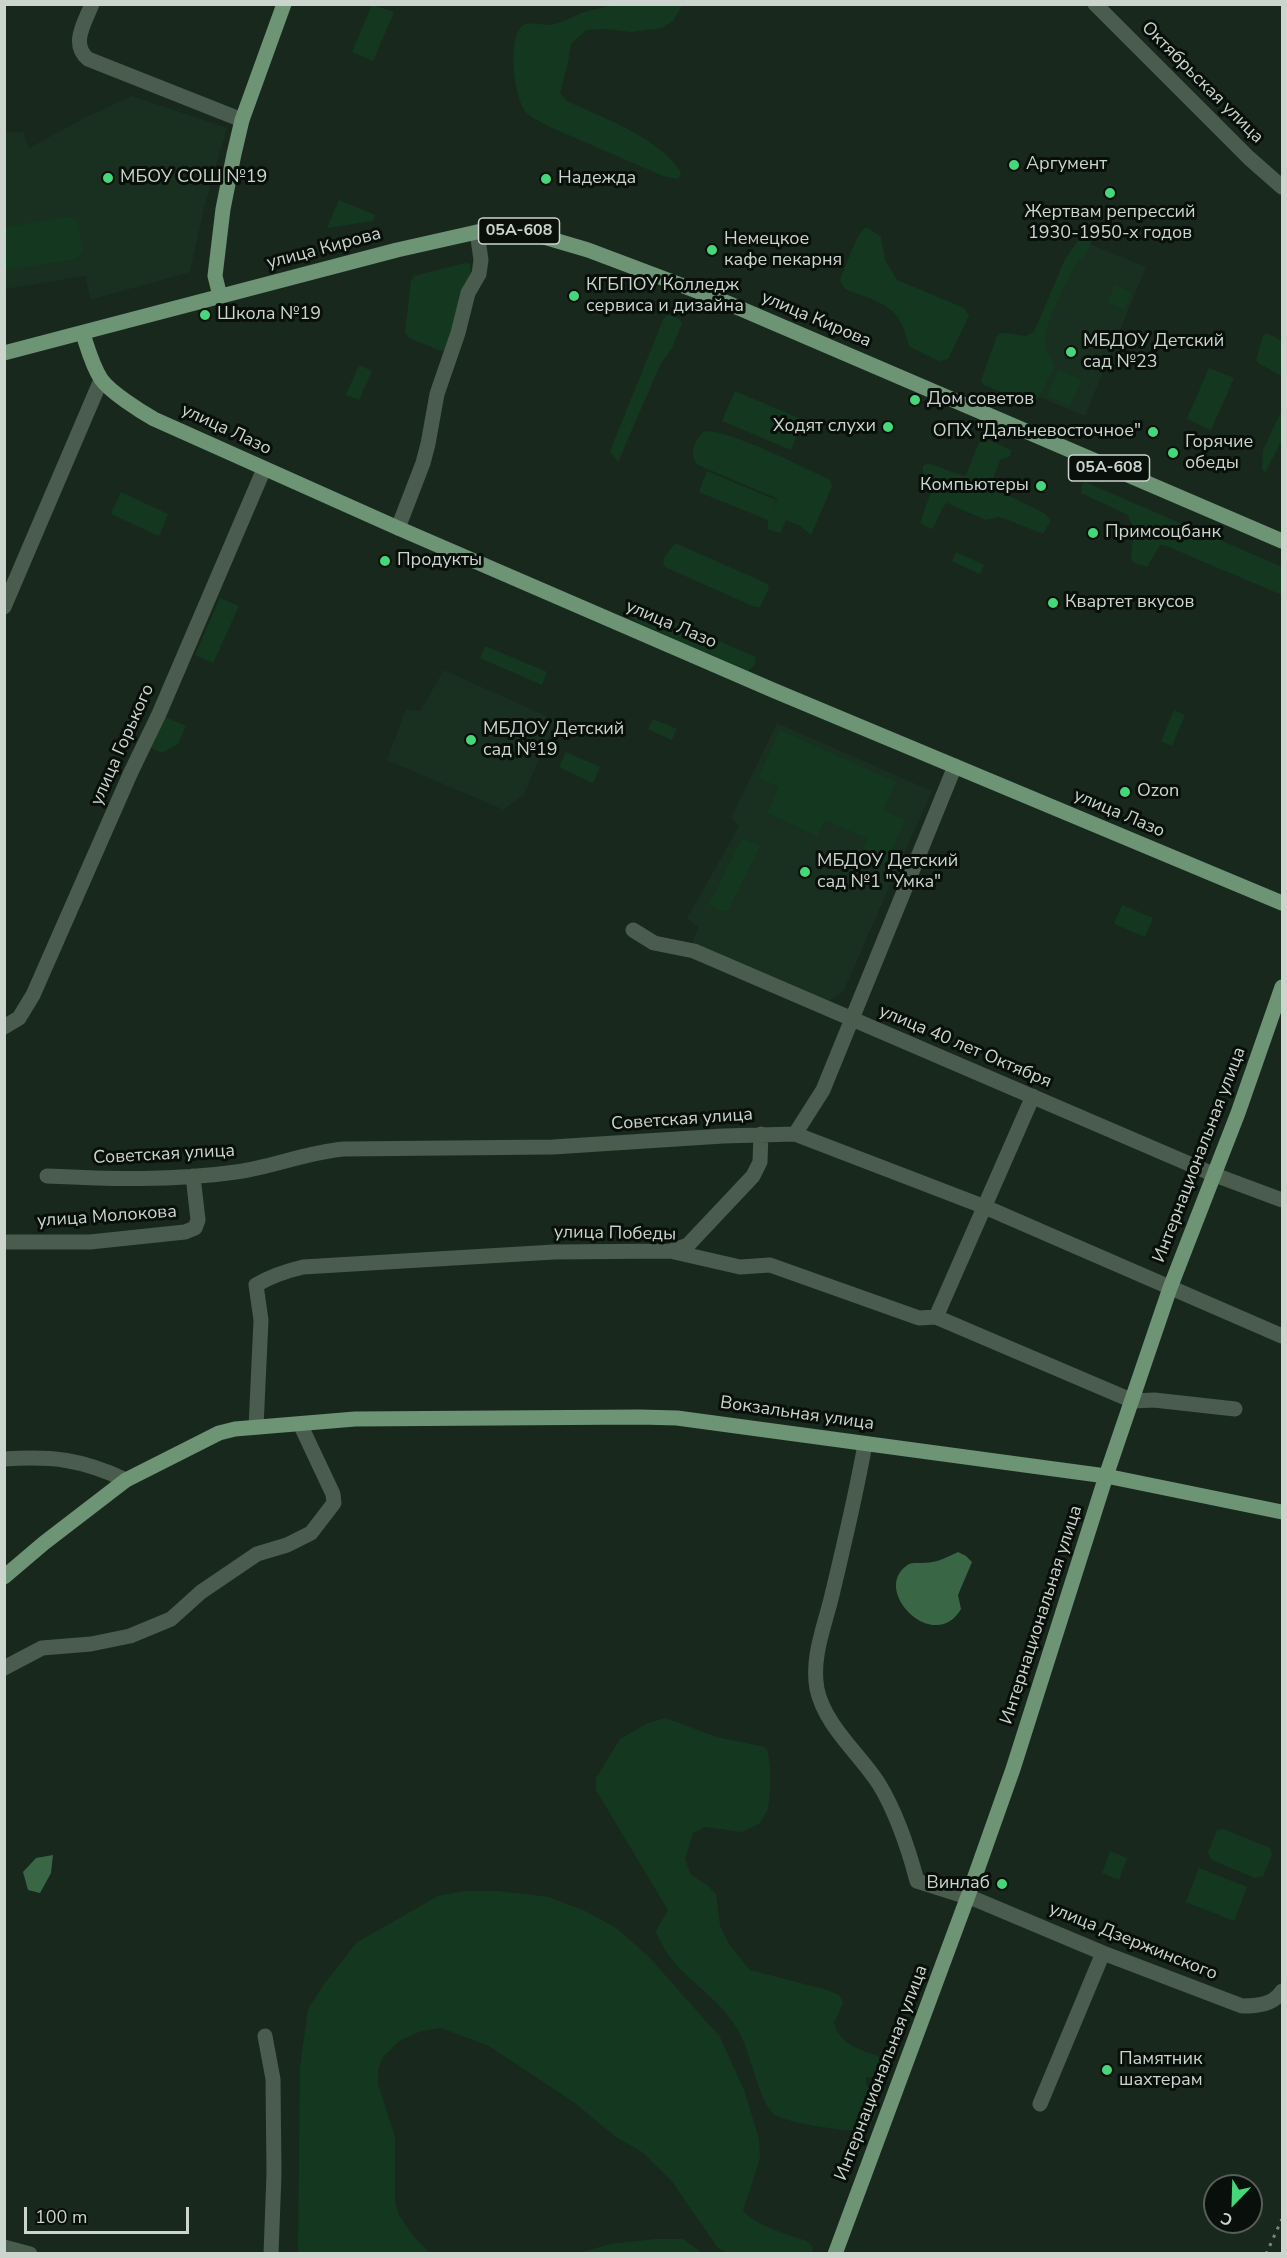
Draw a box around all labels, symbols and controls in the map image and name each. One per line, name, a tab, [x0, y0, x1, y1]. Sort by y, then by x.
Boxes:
street label: Октябрьская улица	[1136, 17, 1268, 149]
place label: Аргумент	[1026, 154, 1107, 176]
marker: Аргумент	[1007, 158, 1021, 172]
place label: МБОУ СОШ №19	[120, 167, 267, 189]
place label: Надежда	[558, 168, 636, 190]
marker: МБОУ СОШ №19	[101, 171, 115, 185]
marker: Надежда	[539, 172, 553, 186]
marker: Жертвам репрессий 1930-1950-х годов	[1103, 186, 1117, 200]
place label: Жертвам репрессий 1930-1950-х годов	[1024, 202, 1196, 244]
road number: 05А-608	[478, 218, 560, 244]
street label: улица Кирова	[265, 223, 383, 275]
place label: Немецкое кафе пекарня	[724, 229, 842, 272]
marker: Немецкое кафе пекарня	[705, 243, 719, 257]
place label: КГБПОУ Колледж сервиса и дизайна	[586, 275, 744, 318]
street label: улица Кирова	[758, 287, 874, 353]
marker: КГБПОУ Колледж сервиса и дизайна	[567, 289, 581, 303]
place label: Школа №19	[217, 304, 321, 326]
marker: Школа №19	[198, 308, 212, 322]
place label: МБДОУ Детский сад №23	[1083, 331, 1224, 374]
marker: МБДОУ Детский сад №23	[1064, 345, 1078, 359]
place label: Дом советов	[927, 389, 1034, 411]
marker: Дом советов	[908, 393, 922, 407]
street label: улица Лазо	[177, 400, 275, 460]
place label: Ходят слухи	[773, 416, 876, 438]
marker: Ходят слухи	[881, 420, 895, 434]
place label: ОПХ "Дальневосточное"	[933, 421, 1141, 443]
marker: ОПХ "Дальневосточное"	[1146, 425, 1160, 439]
place label: Горячие обеды	[1185, 432, 1253, 474]
marker: Горячие обеды	[1166, 446, 1180, 460]
road number: 05А-608	[1068, 455, 1150, 481]
place label: Компьютеры	[920, 475, 1029, 497]
marker: Компьютеры	[1034, 479, 1048, 493]
place label: Примсоцбанк	[1105, 522, 1221, 544]
marker: Примсоцбанк	[1086, 526, 1100, 540]
place label: Продукты	[397, 550, 482, 572]
marker: Продукты	[378, 554, 392, 568]
place label: Квартет вкусов	[1065, 592, 1194, 614]
street label: улица Лазо	[622, 596, 720, 654]
marker: Квартет вкусов	[1046, 596, 1060, 610]
street label: улица Горького	[87, 681, 159, 809]
place label: МБДОУ Детский сад №19	[483, 719, 624, 762]
marker: МБДОУ Детский сад №19	[464, 733, 478, 747]
place label: Ozon	[1137, 781, 1179, 803]
street label: улица Лазо	[1070, 785, 1168, 843]
marker: Ozon	[1118, 785, 1132, 799]
place label: МБДОУ Детский сад №1 "Умка"	[817, 851, 958, 894]
marker: МБДОУ Детский сад №1 "Умка"	[798, 865, 812, 879]
street label: улица 40 лет Октября	[875, 1001, 1055, 1093]
street label: Интернациональная улица	[1149, 1044, 1251, 1266]
street label: Советская улица	[610, 1104, 754, 1136]
street label: Советская улица	[93, 1141, 235, 1169]
street label: улица Молокова	[36, 1201, 178, 1233]
street label: улица Победы	[554, 1222, 676, 1246]
street label: Вокзальная улица	[719, 1393, 875, 1435]
street label: Интернациональная улица	[996, 1503, 1088, 1727]
place label: Винлаб	[927, 1873, 990, 1895]
marker: Винлаб	[995, 1877, 1009, 1891]
street label: улица Дзержинского	[1046, 1898, 1220, 1986]
street label: Интернациональная улица	[831, 1962, 933, 2184]
place label: Памятник шахтерам	[1119, 2049, 1203, 2092]
marker: Памятник шахтерам	[1100, 2063, 1114, 2077]
north arrow	[1203, 2174, 1263, 2234]
scale bar	[27, 2195, 192, 2233]
text: 100 m	[35, 2205, 87, 2229]
text: С	[1217, 2206, 1236, 2231]

